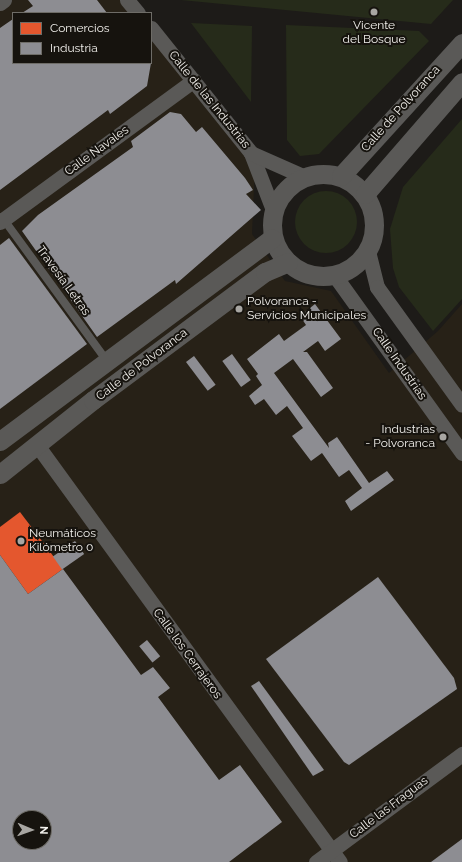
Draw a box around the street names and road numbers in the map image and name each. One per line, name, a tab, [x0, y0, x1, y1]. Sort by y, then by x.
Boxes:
street label: Calle de las Industrias	[165, 48, 253, 152]
street label: Calle de Polvoranca	[359, 63, 443, 155]
street label: Calle Navales	[62, 123, 132, 179]
street label: Travesía Letras	[33, 243, 93, 319]
street label: Calle Industrias	[369, 325, 429, 403]
street label: Calle de Polvoranca	[93, 326, 191, 404]
street label: Calle los Cerrajeros	[150, 606, 224, 702]
street label: Calle las Fraguas	[347, 774, 431, 842]

